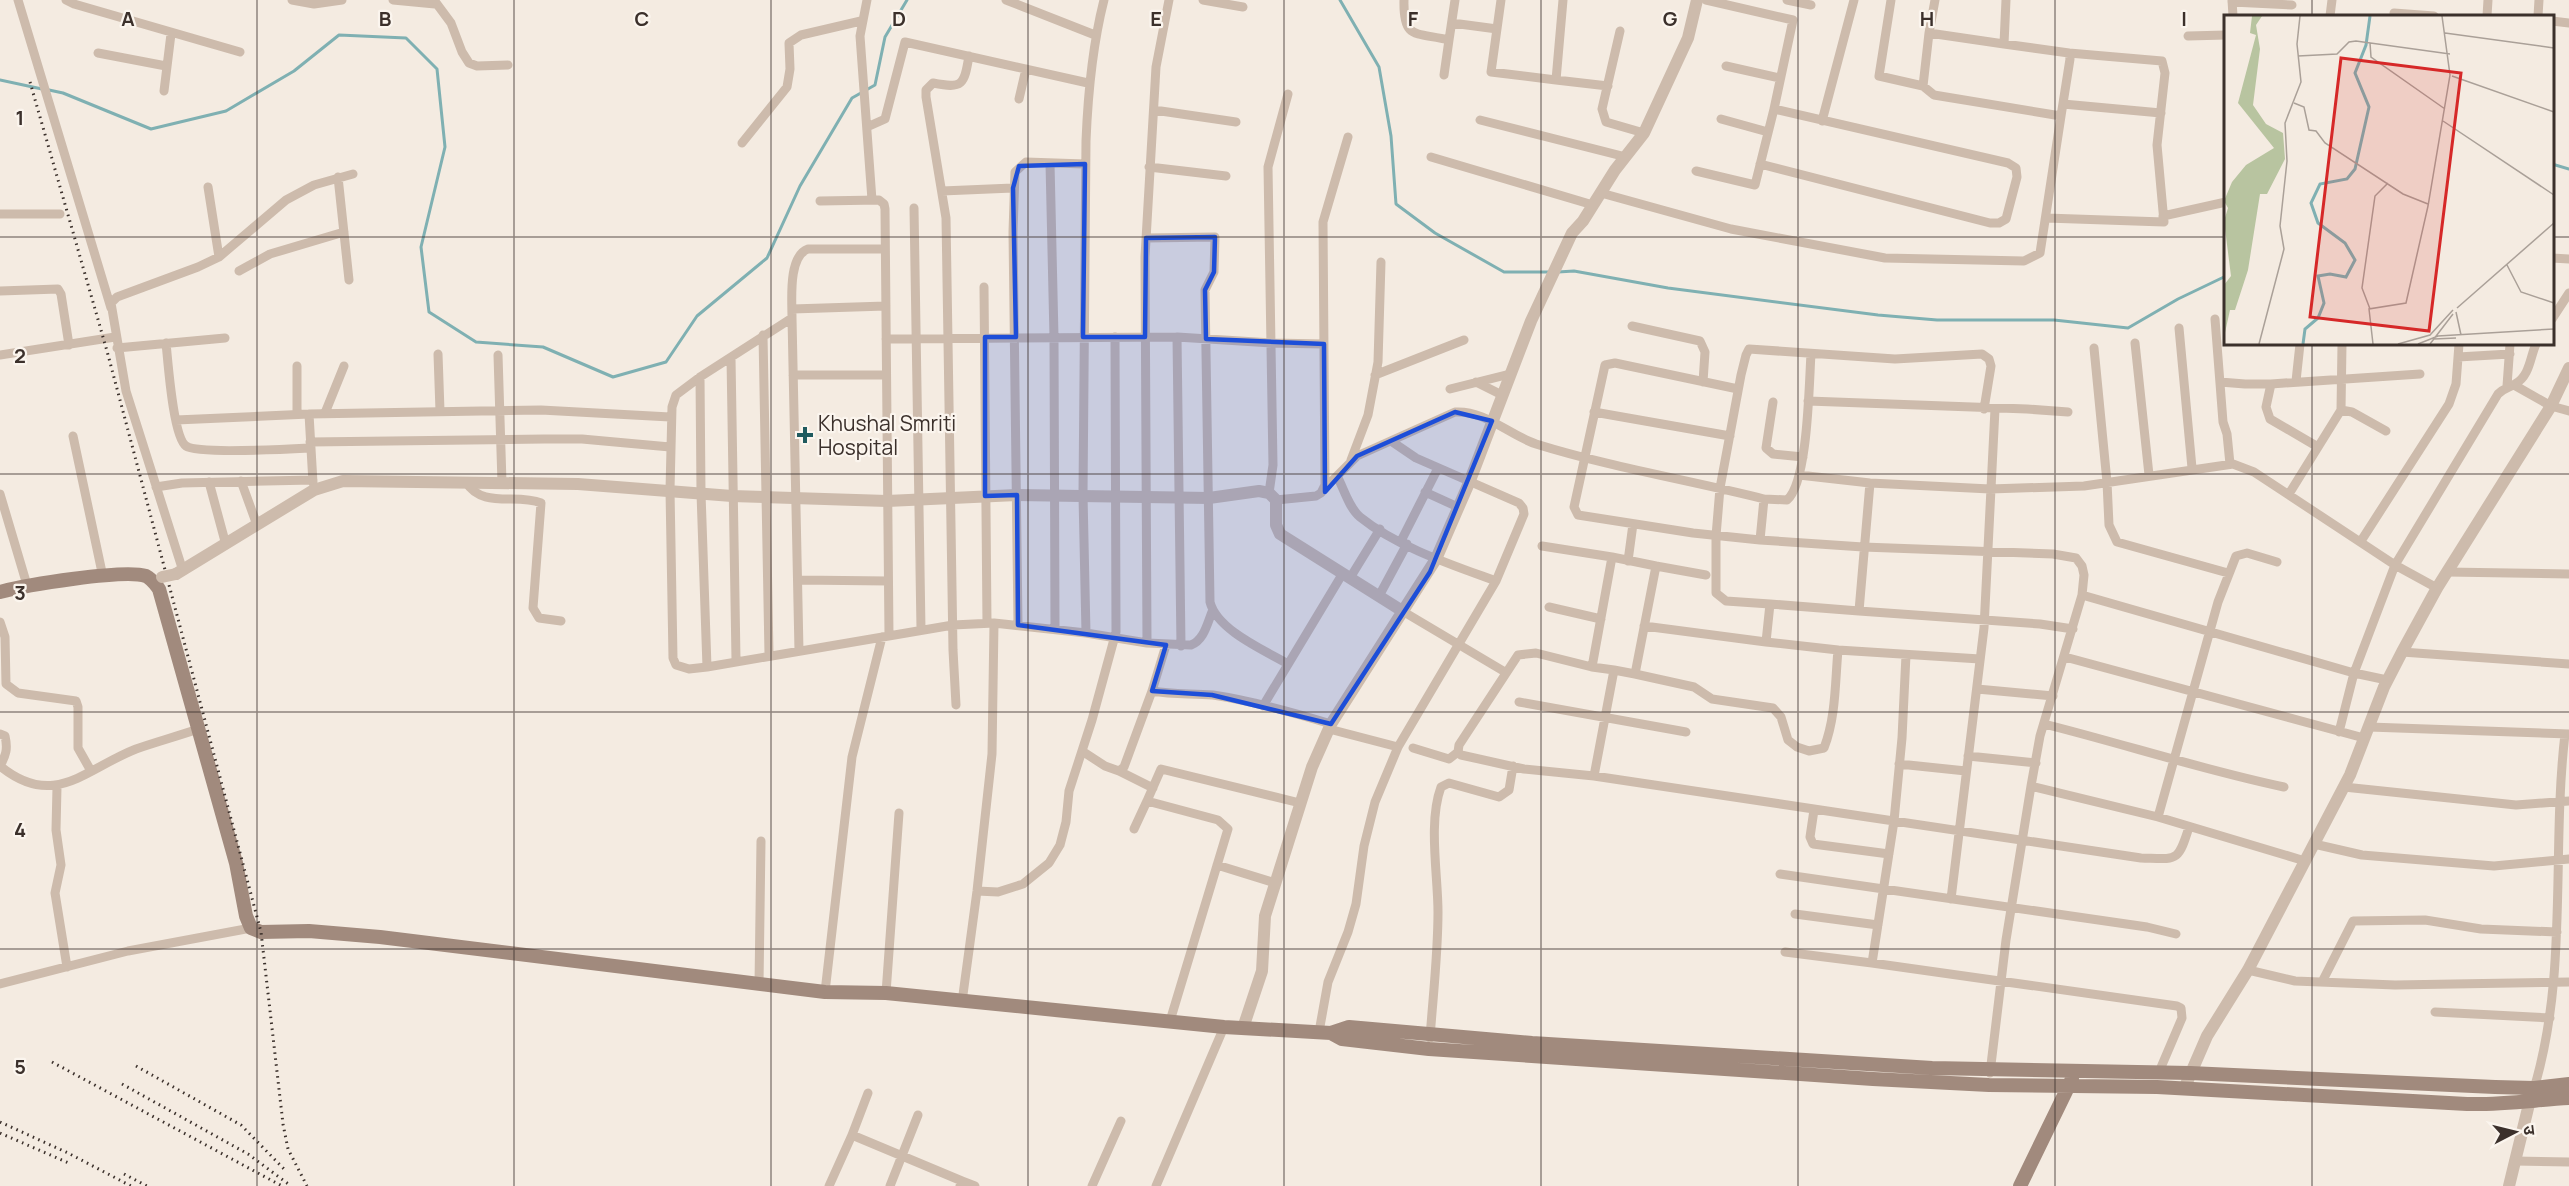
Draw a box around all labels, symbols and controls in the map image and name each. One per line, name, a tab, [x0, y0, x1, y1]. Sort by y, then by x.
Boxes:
text: A	[121, 5, 135, 32]
text: B	[379, 5, 392, 32]
text: C	[635, 5, 649, 32]
text: D	[892, 5, 906, 32]
text: E	[1150, 5, 1162, 32]
text: F	[1408, 5, 1419, 32]
text: G	[1663, 5, 1678, 32]
text: H	[1920, 5, 1934, 32]
text: I	[2181, 5, 2187, 32]
inset map	[2224, 15, 2554, 345]
text: 1	[16, 104, 24, 131]
text: 2	[14, 342, 26, 369]
place label: Khushal Smriti Hospital	[818, 409, 956, 461]
marker: Khushal Smriti Hospital	[796, 426, 814, 444]
text: 3	[14, 579, 26, 606]
text: 4	[14, 816, 26, 843]
text: 5	[14, 1053, 26, 1080]
north arrow	[2485, 1102, 2545, 1162]
text: उ	[2518, 1124, 2541, 1137]

